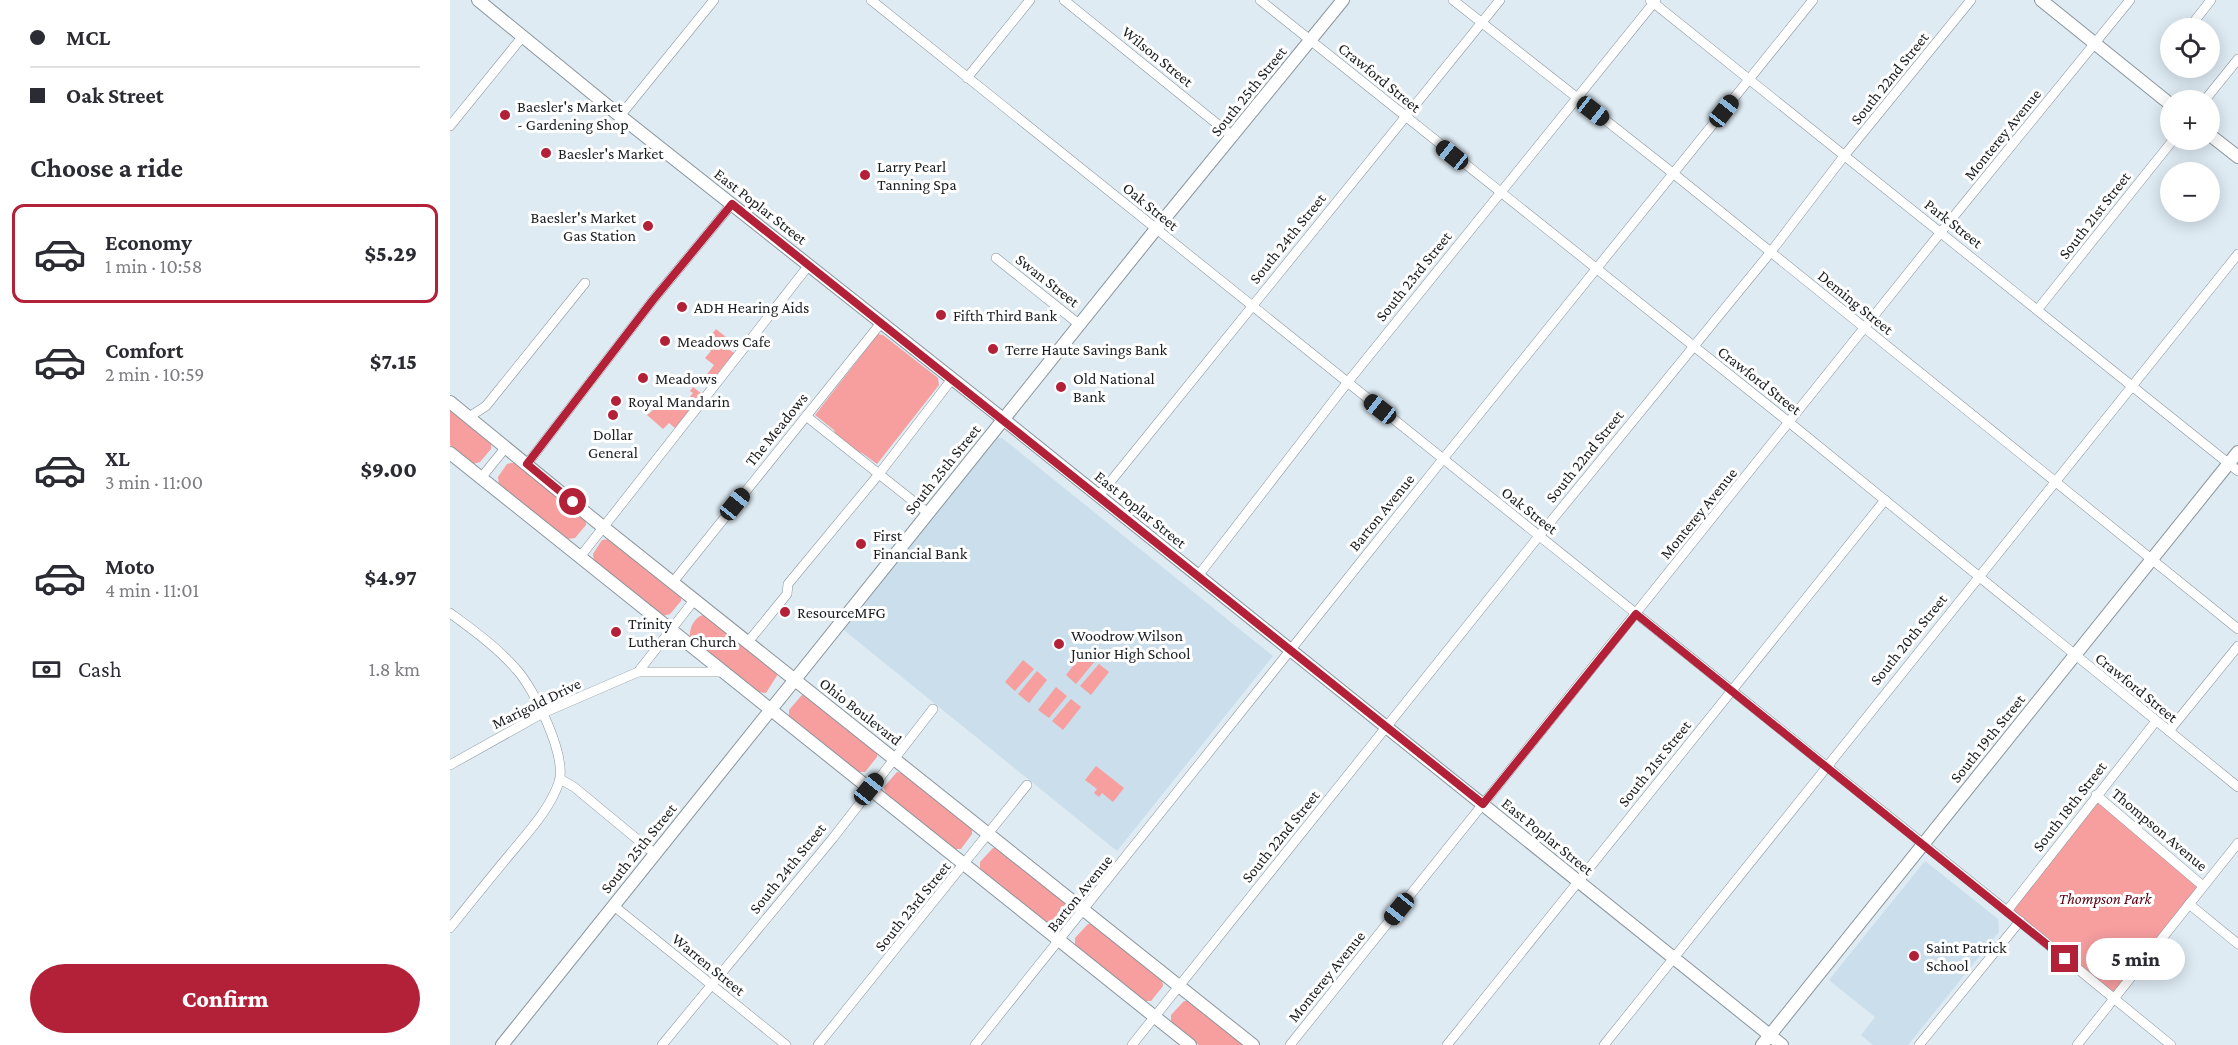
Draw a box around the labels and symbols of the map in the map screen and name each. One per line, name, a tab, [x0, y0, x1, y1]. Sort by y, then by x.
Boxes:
street label: Wilson Street	[1119, 23, 1197, 91]
street label: South 22nd Street	[1847, 28, 1932, 128]
street label: Crawford Street	[1335, 39, 1425, 116]
street label: South 25th Street	[1207, 43, 1290, 140]
street label: Monterey Avenue	[1961, 85, 2045, 184]
car	[1706, 91, 1742, 131]
car	[1573, 93, 1613, 129]
place label: Baesler's Market - Gardening Shop	[517, 98, 629, 134]
marker: Baesler's Market - Gardening Shop	[498, 108, 512, 122]
car	[1432, 137, 1472, 173]
place label: Baesler's Market	[558, 145, 664, 162]
marker: Baesler's Market	[539, 146, 553, 160]
place label: Larry Pearl Tanning Spa	[877, 158, 957, 194]
street label: East Poplar Street	[711, 165, 811, 249]
marker: Larry Pearl Tanning Spa	[858, 168, 872, 182]
street label: South 21st Street	[2055, 168, 2134, 262]
street label: Oak Street	[1120, 179, 1182, 234]
street label: South 24th Street	[1246, 189, 1329, 287]
street label: Park Street	[1921, 195, 1987, 252]
place label: Baesler's Market Gas Station	[531, 209, 637, 244]
marker: Baesler's Market Gas Station	[641, 219, 655, 233]
street label: South 23rd Street	[1372, 228, 1455, 325]
street label: Swan Street	[1013, 250, 1083, 311]
street label: Deming Street	[1814, 267, 1897, 339]
place label: ADH Hearing Aids	[694, 299, 809, 317]
marker: ADH Hearing Aids	[675, 300, 689, 314]
place label: Fifth Third Bank	[953, 307, 1058, 324]
marker: Fifth Third Bank	[934, 308, 948, 322]
place label: Meadows Cafe	[677, 333, 770, 350]
marker: Meadows Cafe	[658, 334, 672, 348]
place label: Terre Haute Savings Bank	[1005, 341, 1167, 359]
marker: Terre Haute Savings Bank	[986, 342, 1000, 356]
street label: Crawford Street	[1715, 343, 1805, 419]
place label: Meadows	[655, 370, 717, 387]
place label: Old National Bank	[1073, 370, 1155, 405]
marker: Meadows	[636, 371, 650, 385]
marker: Old National Bank	[1054, 380, 1068, 394]
street label: The Meadows	[742, 389, 811, 469]
car	[1360, 391, 1400, 427]
place label: Royal Mandarin	[628, 393, 730, 411]
marker: Royal Mandarin	[609, 394, 623, 408]
street label: South 22nd Street	[1542, 406, 1627, 506]
marker: Dollar General	[606, 408, 620, 422]
street label: South 25th Street	[901, 421, 984, 518]
place label: Dollar General	[588, 426, 638, 461]
street label: Monterey Avenue	[1657, 464, 1741, 563]
street label: East Poplar Street	[1091, 467, 1190, 553]
street label: Barton Avenue	[1345, 471, 1417, 554]
street label: Oak Street	[1498, 483, 1562, 538]
car	[717, 484, 753, 524]
route start	[559, 488, 586, 515]
place label: First Financial Bank	[873, 527, 968, 562]
marker: First Financial Bank	[854, 537, 868, 551]
street label: South 20th Street	[1867, 590, 1951, 688]
place label: ResourceMFG	[797, 604, 886, 621]
marker: ResourceMFG	[778, 605, 792, 619]
place label: Trinity Lutheran Church	[628, 615, 737, 650]
marker: Trinity Lutheran Church	[609, 625, 623, 639]
place label: Woodrow Wilson Junior High School	[1069, 627, 1190, 663]
marker: Woodrow Wilson Junior High School	[1052, 637, 1066, 651]
street label: Crawford Street	[2092, 649, 2182, 726]
street label: Ohio Boulevard	[816, 674, 905, 749]
street label: Marigold Drive	[489, 675, 584, 733]
street label: South 19th Street	[1947, 690, 2029, 786]
street label: South 21st Street	[1614, 716, 1695, 810]
street label: South 18th Street	[2029, 758, 2110, 854]
car	[851, 769, 887, 809]
street label: Thompson Avenue	[2108, 784, 2211, 875]
street label: South 22nd Street	[1238, 786, 1323, 886]
street label: East Poplar Street	[1498, 794, 1597, 880]
street label: South 25th Street	[597, 800, 680, 897]
street label: South 24th Street	[746, 819, 829, 917]
street label: Barton Avenue	[1043, 852, 1115, 935]
street label: South 23rd Street	[871, 858, 954, 955]
car	[1381, 889, 1417, 929]
park label: Thompson Park	[2058, 890, 2153, 908]
street label: Monterey Avenue	[1285, 927, 1369, 1026]
street label: Warren Street	[669, 930, 749, 999]
callout: 5 min	[2086, 938, 2185, 980]
place label: Saint Patrick School	[1926, 939, 2007, 974]
route end	[2051, 945, 2078, 972]
marker: Saint Patrick School	[1907, 949, 1921, 963]

